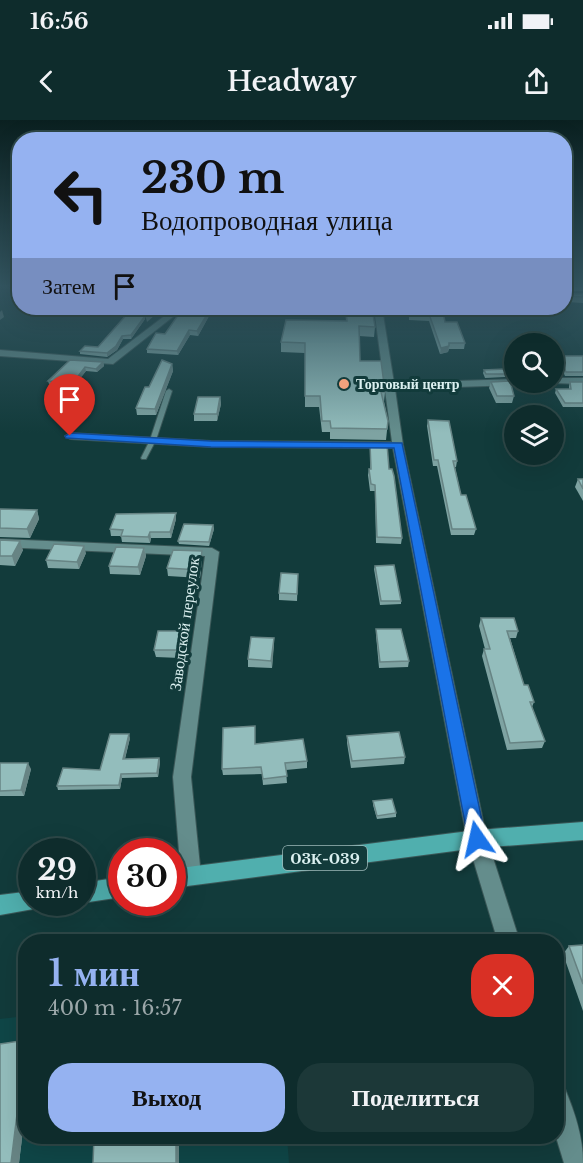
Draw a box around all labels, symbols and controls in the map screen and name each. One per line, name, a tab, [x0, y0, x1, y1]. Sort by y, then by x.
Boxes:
text: 16:56	[30, 8, 89, 35]
icon: back	[30, 65, 63, 98]
text: Headway	[227, 65, 356, 98]
icon: share	[520, 65, 553, 98]
text: 230 m	[141, 152, 284, 204]
icon: left	[42, 156, 120, 234]
text: Водопроводная улица	[141, 204, 393, 237]
icon: arrive	[108, 270, 141, 303]
text: Затем	[42, 273, 96, 300]
map controls	[504, 333, 564, 465]
button: search	[504, 333, 564, 393]
pin	[44, 374, 95, 436]
place label: Торговый центр	[356, 375, 460, 393]
marker: Торговый центр	[337, 377, 351, 391]
icon: arrive	[53, 383, 86, 416]
button: layers	[504, 405, 564, 465]
street label: Заводской переулок	[165, 556, 203, 692]
position arrow	[445, 807, 509, 871]
speed limit sign: 30	[108, 838, 186, 916]
road number: 03К-039	[283, 846, 367, 870]
text: 29	[37, 851, 77, 888]
text: km/h	[36, 883, 78, 902]
text: 1 мин	[48, 951, 140, 996]
button: close	[471, 954, 534, 1017]
text: 400 m · 16:57	[48, 996, 182, 1020]
button: Выход	[48, 1063, 285, 1132]
button: Поделиться	[297, 1063, 534, 1132]

